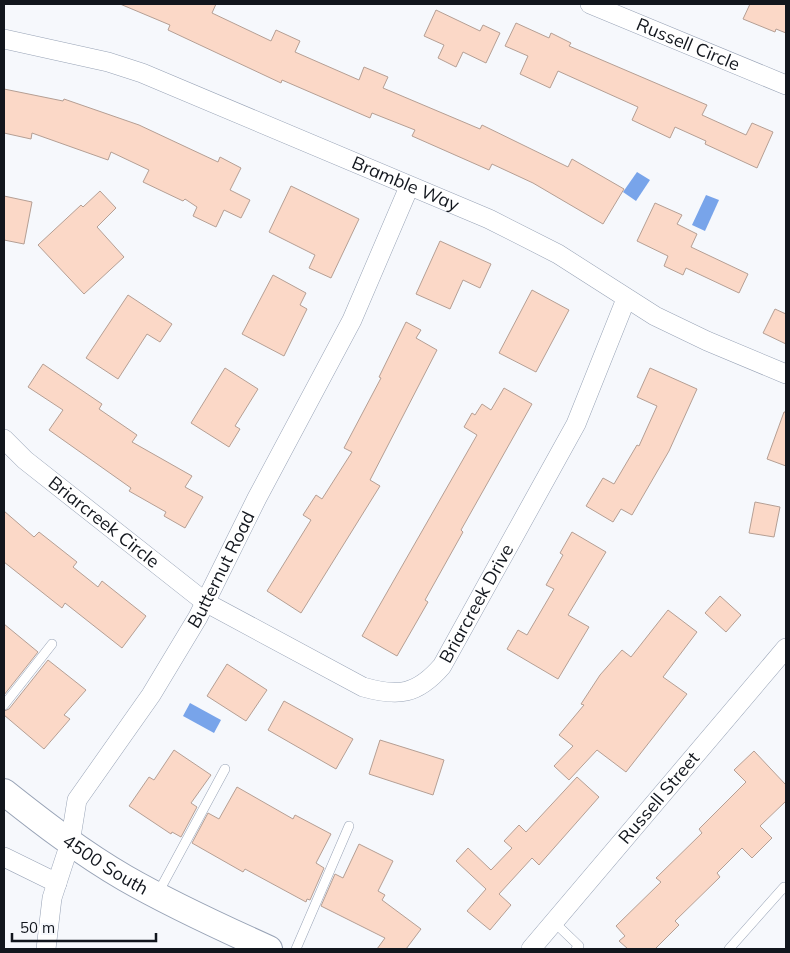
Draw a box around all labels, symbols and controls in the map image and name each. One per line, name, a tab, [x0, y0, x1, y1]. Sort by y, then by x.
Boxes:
street label: Russell Circle	[633, 12, 743, 76]
street label: Bramble Way	[348, 151, 463, 216]
street label: Briarcreek Circle	[44, 471, 164, 573]
street label: Butternut Road	[182, 507, 260, 632]
street label: Briarcreek Drive	[434, 540, 518, 667]
street label: Russell Street	[613, 747, 704, 848]
street label: 4500 South	[58, 829, 152, 900]
scale bar	[12, 910, 156, 942]
text: 50 m	[20, 918, 55, 937]

